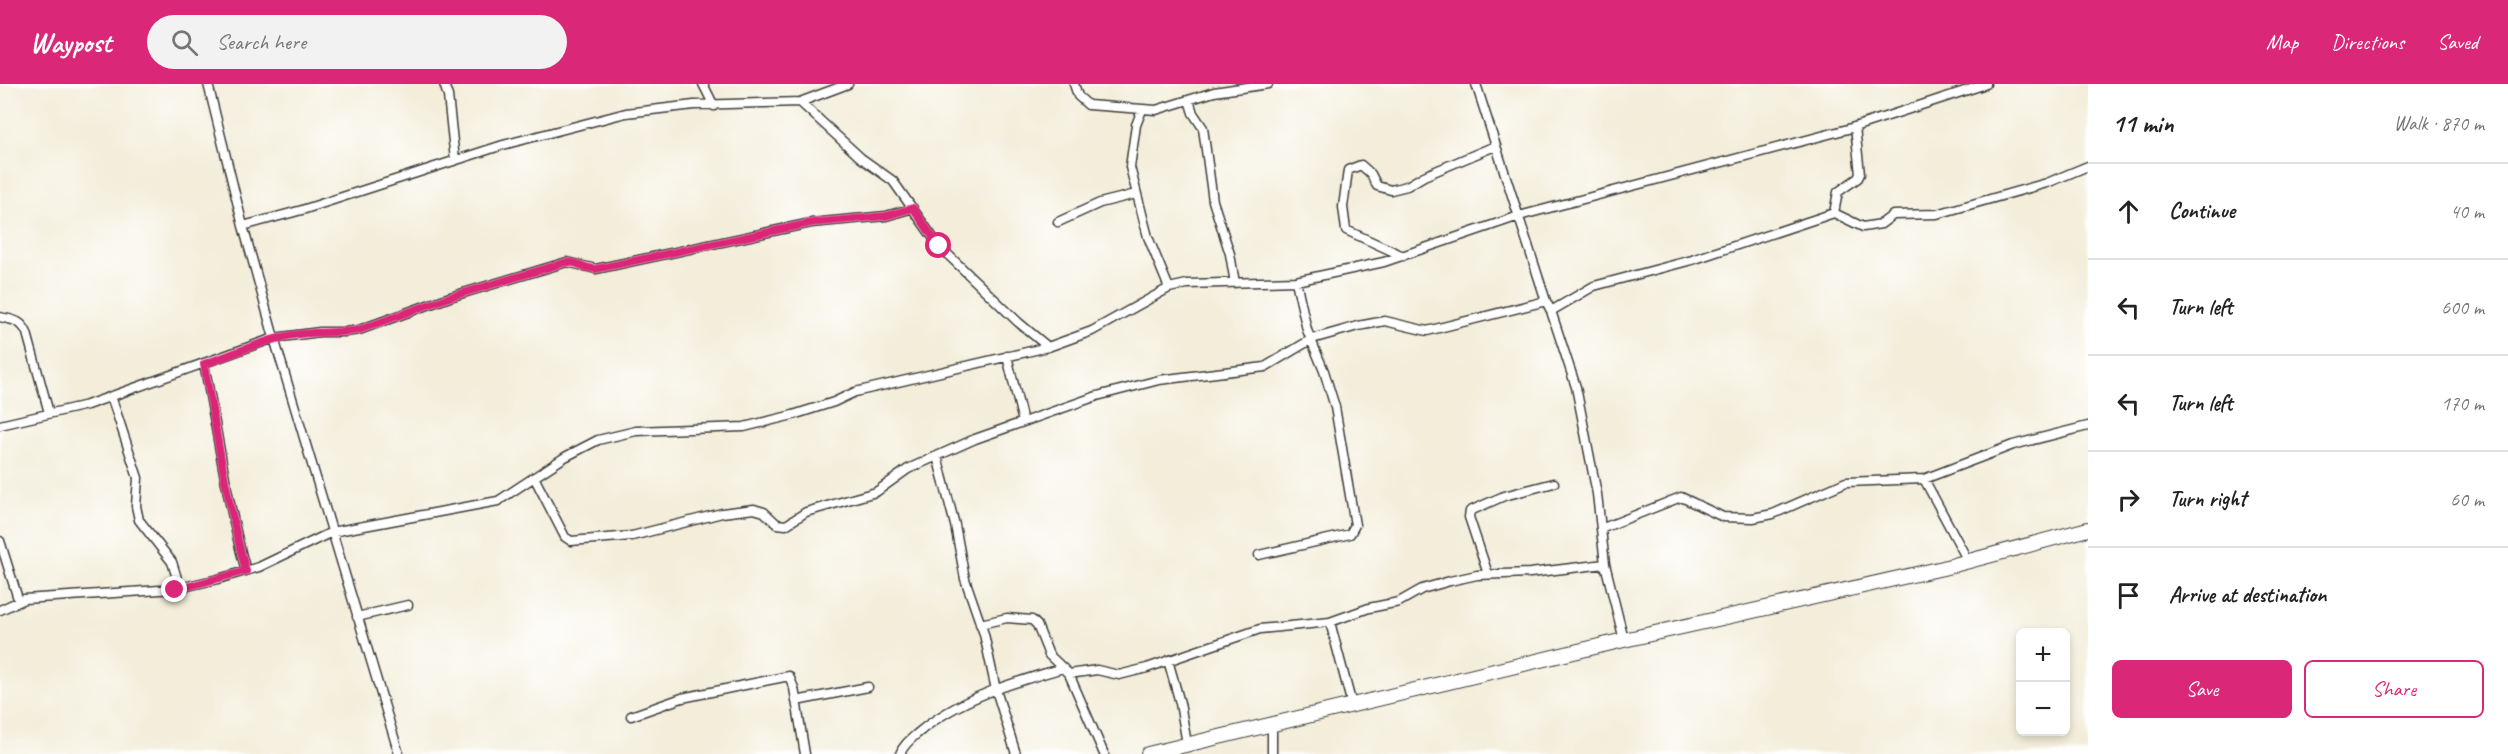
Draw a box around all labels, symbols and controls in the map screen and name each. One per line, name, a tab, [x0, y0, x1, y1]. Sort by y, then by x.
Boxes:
search box	[147, 15, 567, 69]
text: Waypost	[30, 25, 111, 60]
icon: search	[168, 26, 201, 59]
text: Search here	[216, 28, 306, 56]
text: Map	[2266, 29, 2298, 55]
text: Directions	[2331, 29, 2404, 55]
text: Saved	[2437, 29, 2478, 55]
text: 11 min	[2112, 107, 2174, 140]
text: Walk · 870 m	[2394, 111, 2484, 136]
icon: ahead	[2112, 195, 2145, 228]
text: Continue	[2169, 197, 2235, 225]
text: 40 m	[2450, 199, 2484, 224]
route start	[925, 232, 951, 258]
icon: left	[2112, 291, 2145, 324]
text: Turn left	[2169, 293, 2233, 321]
text: 600 m	[2441, 295, 2484, 320]
icon: left	[2112, 387, 2145, 420]
text: Turn left	[2169, 389, 2233, 417]
text: 170 m	[2441, 391, 2484, 416]
icon: right	[2112, 483, 2145, 516]
text: Turn right	[2169, 485, 2246, 513]
text: 60 m	[2450, 487, 2484, 512]
route end	[161, 576, 187, 602]
icon: arrive	[2112, 579, 2145, 612]
text: Arrive at destination	[2169, 581, 2326, 609]
map controls	[2016, 628, 2070, 736]
button: +	[2016, 628, 2070, 682]
button: Save	[2112, 660, 2292, 718]
button: Share	[2304, 660, 2484, 718]
button: −	[2016, 682, 2070, 736]

